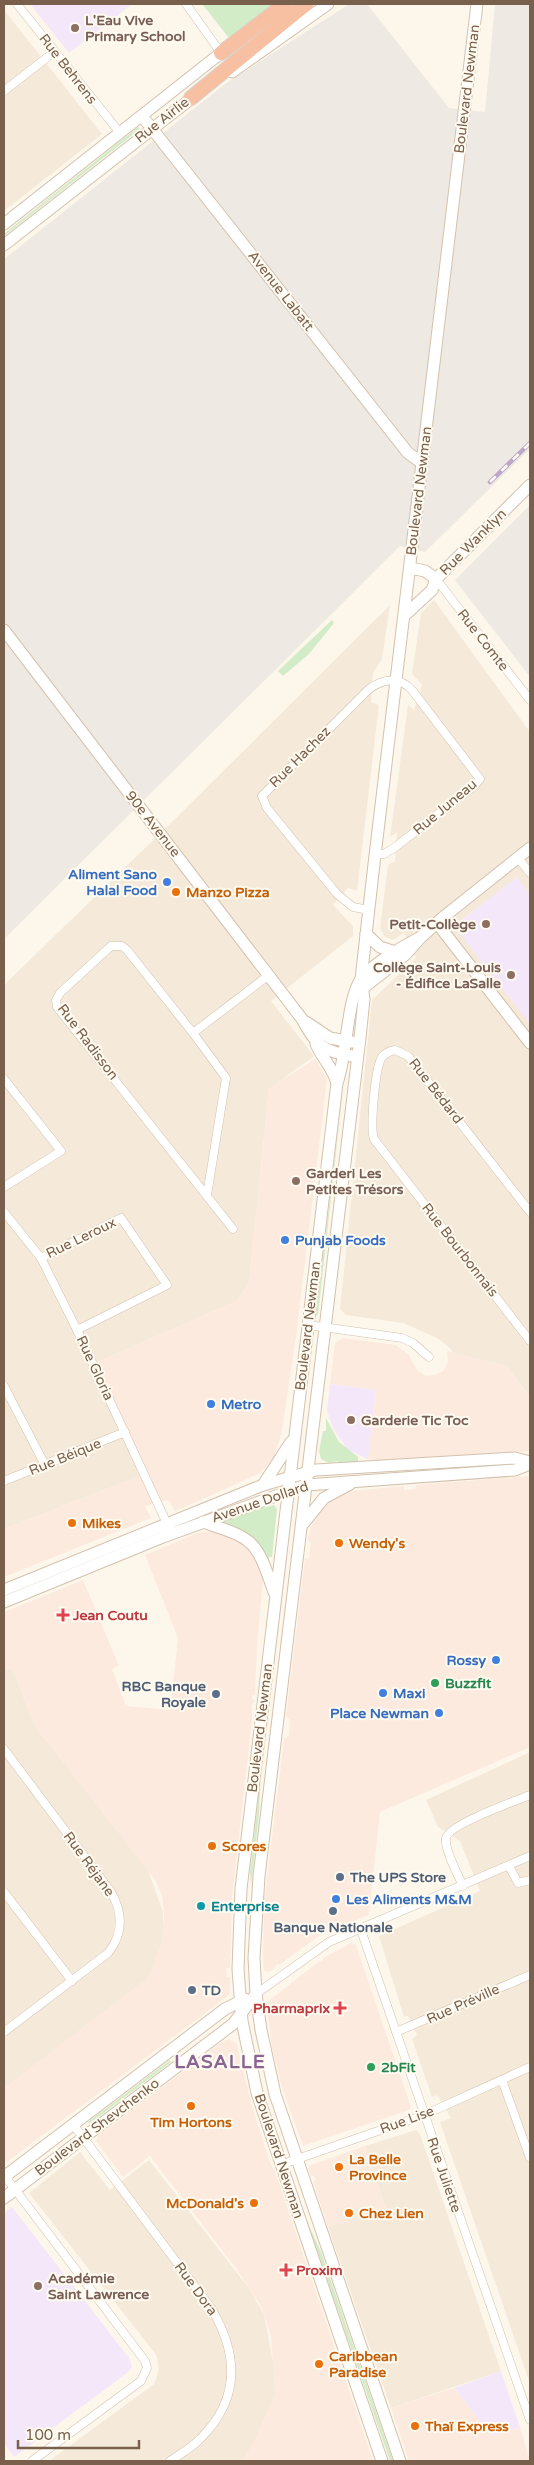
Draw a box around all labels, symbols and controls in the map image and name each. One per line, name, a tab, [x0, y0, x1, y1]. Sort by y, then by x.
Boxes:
place label: L'Eau Vive Primary School	[85, 12, 186, 45]
marker: L'Eau Vive Primary School	[69, 22, 81, 34]
street label: Boulevard Newman	[451, 23, 483, 155]
street label: Rue Behrens	[35, 30, 101, 108]
street label: Rue Airlie	[131, 94, 193, 146]
street label: Avenue Labatt	[244, 248, 318, 335]
street label: Boulevard Newman	[403, 425, 435, 557]
street label: Rue Wanklyn	[436, 505, 510, 579]
street label: Rue Comte	[454, 606, 513, 674]
street label: Rue Hachez	[266, 723, 334, 791]
street label: Rue Juneau	[410, 775, 480, 839]
street label: 90e Avenue	[122, 788, 184, 861]
place label: Aliment Sano Halal Food	[68, 866, 157, 899]
marker: Aliment Sano Halal Food	[161, 876, 173, 888]
place label: Manzo Pizza	[186, 884, 270, 901]
marker: Manzo Pizza	[170, 886, 182, 898]
place label: Petit-Collège	[389, 916, 476, 933]
marker: Petit-Collège	[480, 918, 492, 930]
place label: Collège Saint-Louis - Édifice LaSalle	[373, 959, 501, 992]
marker: Collège Saint-Louis - Édifice LaSalle	[505, 969, 517, 981]
street label: Rue Radisson	[54, 1001, 122, 1083]
street label: Rue Bédard	[405, 1055, 467, 1127]
place label: Garderi Les Petites Trésors	[306, 1165, 404, 1198]
marker: Garderi Les Petites Trésors	[290, 1175, 302, 1187]
street label: Rue Bourbonnais	[418, 1200, 502, 1301]
street label: Rue Leroux	[43, 1214, 119, 1262]
place label: Punjab Foods	[295, 1232, 386, 1249]
marker: Punjab Foods	[279, 1234, 291, 1246]
street label: Boulevard Newman	[292, 1260, 324, 1392]
street label: Rue Gloria	[73, 1333, 117, 1403]
place label: Metro	[221, 1396, 262, 1413]
marker: Metro	[205, 1398, 217, 1410]
place label: Garderie Tic Toc	[361, 1412, 469, 1429]
marker: Garderie Tic Toc	[345, 1414, 357, 1426]
street label: Rue Béique	[26, 1435, 104, 1479]
street label: Avenue Dollard	[209, 1477, 311, 1527]
place label: Mikes	[82, 1515, 121, 1532]
marker: Mikes	[66, 1517, 78, 1529]
place label: Wendy's	[349, 1535, 405, 1552]
marker: Wendy's	[333, 1537, 345, 1549]
place label: Jean Coutu	[72, 1607, 148, 1624]
marker: Jean Coutu	[57, 1609, 69, 1621]
place label: Rossy	[447, 1652, 486, 1669]
marker: Rossy	[490, 1654, 502, 1666]
street label: Boulevard Newman	[244, 1662, 276, 1794]
place label: Buzzfit	[445, 1675, 492, 1692]
marker: Buzzfit	[429, 1677, 441, 1689]
place label: RBC Banque Royale	[122, 1678, 206, 1711]
place label: Maxi	[393, 1685, 425, 1702]
marker: Maxi	[377, 1687, 389, 1699]
marker: RBC Banque Royale	[210, 1688, 222, 1700]
place label: Place Newman	[330, 1705, 429, 1722]
marker: Place Newman	[433, 1707, 445, 1719]
street label: Rue Réjane	[60, 1828, 118, 1900]
place label: Scores	[222, 1838, 267, 1855]
marker: Scores	[206, 1840, 218, 1852]
place label: The UPS Store	[349, 1869, 446, 1886]
marker: The UPS Store	[334, 1871, 346, 1883]
place label: Les Aliments M&M	[346, 1891, 472, 1908]
marker: Les Aliments M&M	[330, 1893, 342, 1905]
place label: Enterprise	[211, 1898, 279, 1915]
marker: Enterprise	[195, 1900, 207, 1912]
marker: Banque Nationale	[327, 1905, 339, 1917]
place label: Banque Nationale	[273, 1919, 393, 1936]
street label: Rue Préville	[424, 1980, 502, 2028]
place label: TD	[201, 1982, 222, 1999]
marker: TD	[186, 1984, 198, 1996]
place label: Pharmaprix	[253, 2000, 330, 2017]
marker: Pharmaprix	[334, 2002, 346, 2014]
district label: LASALLE	[174, 2051, 266, 2073]
place label: 2bFit	[381, 2059, 416, 2076]
marker: 2bFit	[365, 2061, 377, 2073]
street label: Boulevard Shevchenko	[31, 2075, 163, 2179]
street label: Boulevard Newman	[251, 2092, 307, 2220]
marker: Tim Hortons	[185, 2100, 197, 2112]
street label: Rue Lise	[378, 2102, 436, 2138]
place label: Tim Hortons	[149, 2114, 232, 2131]
street label: Rue Juliette	[423, 2135, 465, 2215]
place label: La Belle Province	[349, 2151, 407, 2184]
marker: La Belle Province	[333, 2161, 345, 2173]
place label: McDonald's	[166, 2195, 244, 2212]
marker: McDonald's	[248, 2197, 260, 2209]
place label: Chez Lien	[359, 2205, 424, 2222]
marker: Chez Lien	[343, 2207, 355, 2219]
street label: Rue Dora	[171, 2259, 221, 2319]
place label: Proxim	[296, 2262, 343, 2279]
marker: Proxim	[280, 2264, 292, 2276]
place label: Académie Saint Lawrence	[48, 2270, 149, 2303]
marker: Académie Saint Lawrence	[32, 2280, 44, 2292]
place label: Caribbean Paradise	[329, 2348, 397, 2381]
marker: Caribbean Paradise	[313, 2358, 325, 2370]
scale bar	[18, 2418, 139, 2450]
place label: Thaï Express	[424, 2418, 509, 2435]
marker: Thaï Express	[409, 2420, 421, 2432]
text: 100 m	[25, 2426, 71, 2444]

